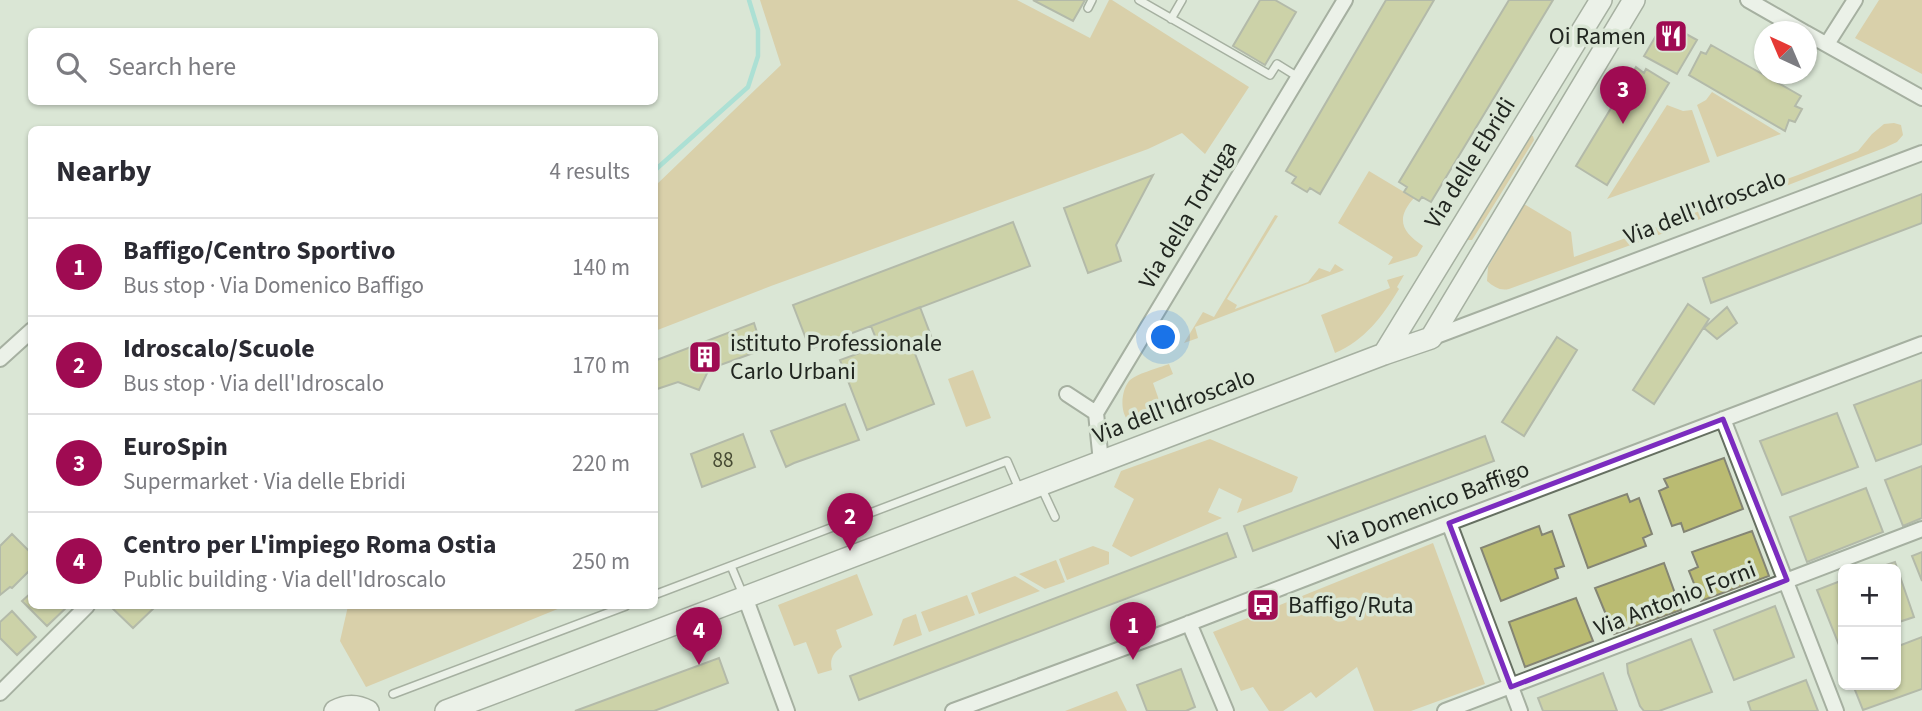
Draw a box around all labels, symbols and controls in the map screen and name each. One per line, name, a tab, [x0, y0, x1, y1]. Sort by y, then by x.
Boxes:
restaurant icon: Oi Ramen	[1652, 17, 1690, 55]
place label: Oi Ramen	[1549, 19, 1646, 54]
north arrow	[1754, 21, 1817, 84]
search box	[28, 28, 658, 105]
icon: search	[52, 48, 90, 86]
text: Search here	[108, 48, 236, 85]
pin: 3	[1600, 66, 1646, 124]
street label: Via delle Ebridi	[1416, 91, 1524, 235]
street label: Via della Tortuga	[1130, 134, 1246, 296]
text: Nearby	[56, 150, 151, 193]
text: 4 results	[550, 155, 630, 188]
street label: Via dell'Idroscalo	[1619, 160, 1791, 254]
text: Baffigo/Centro Sportivo	[123, 232, 395, 269]
text: 1	[73, 251, 85, 284]
text: 140 m	[572, 251, 630, 284]
text: Bus stop · Via Domenico Baffigo	[123, 269, 424, 302]
your location	[1146, 320, 1180, 354]
place label: istituto Professionale Carlo Urbani	[730, 326, 942, 389]
text: Idroscalo/Scuole	[123, 330, 315, 367]
building icon: istituto Professionale Carlo Urbani	[686, 338, 724, 376]
text: 2	[73, 349, 85, 382]
text: 170 m	[572, 349, 630, 382]
street label: Via dell'Idroscalo	[1088, 359, 1260, 453]
text: Bus stop · Via dell'Idroscalo	[123, 367, 384, 400]
text: EuroSpin	[123, 428, 228, 465]
house number: 88	[713, 445, 733, 475]
text: 3	[73, 447, 85, 480]
text: 220 m	[572, 447, 630, 480]
street label: Via Domenico Baffigo	[1323, 452, 1535, 560]
text: Supermarket · Via delle Ebridi	[123, 465, 406, 498]
pin: 2	[827, 493, 873, 551]
text: Centro per L'impiego Roma Ostia	[123, 526, 496, 563]
text: 4	[73, 545, 85, 578]
text: 250 m	[572, 545, 630, 578]
street label: Via Antonio Forni	[1589, 552, 1761, 646]
text: Public building · Via dell'Idroscalo	[123, 563, 446, 596]
map controls	[1838, 564, 1901, 690]
button: +	[1838, 564, 1901, 627]
bus stop icon: Baffigo/Ruta	[1244, 586, 1282, 624]
place label: Baffigo/Ruta	[1288, 588, 1414, 623]
pin: 1	[1110, 602, 1156, 660]
pin: 4	[676, 607, 722, 665]
button: −	[1838, 627, 1901, 690]

